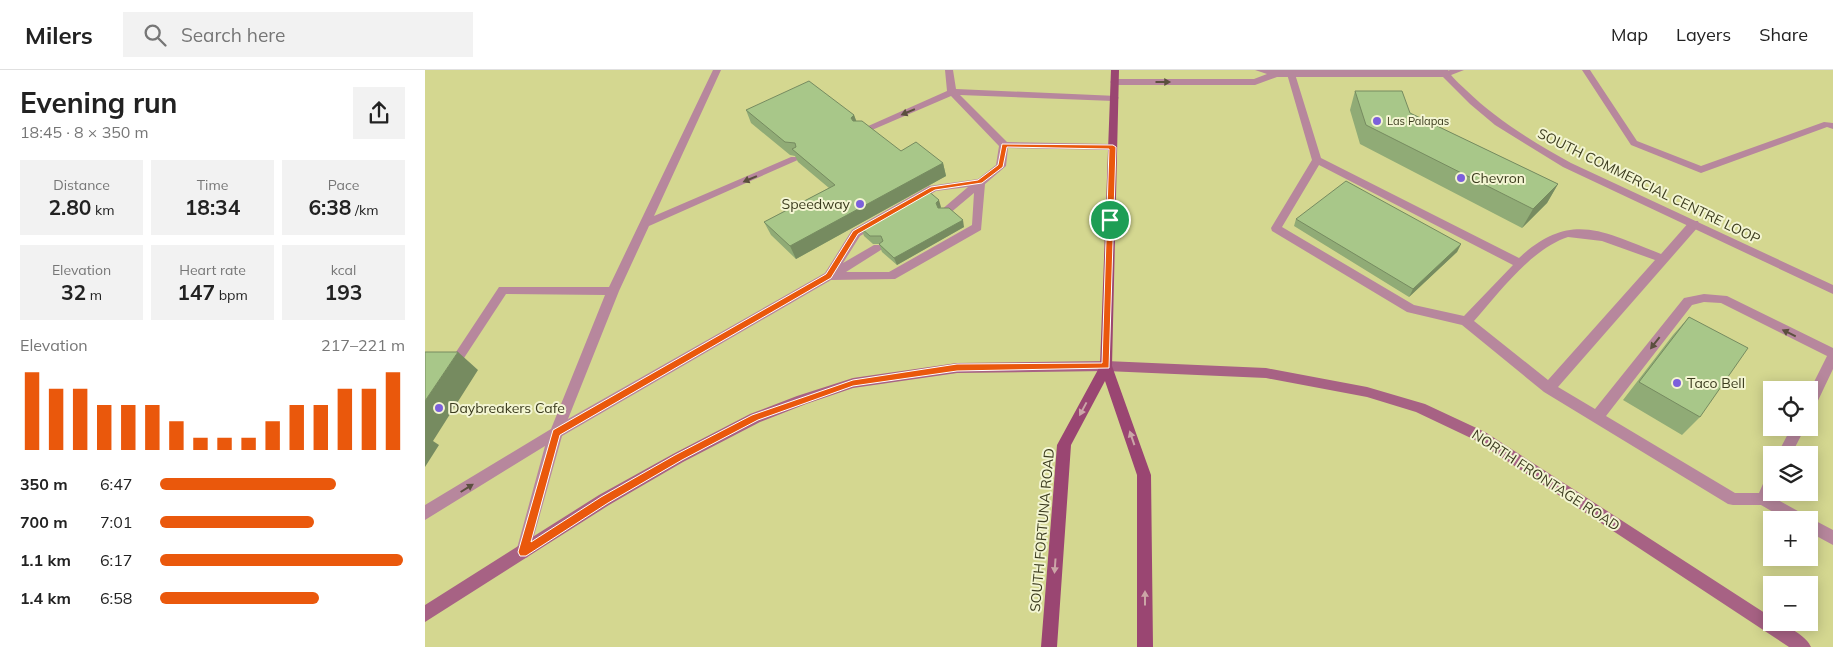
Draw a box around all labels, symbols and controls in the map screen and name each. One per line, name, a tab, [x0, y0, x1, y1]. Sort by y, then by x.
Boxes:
search box	[123, 12, 473, 57]
text: Milers	[25, 20, 93, 50]
icon: search	[141, 21, 169, 49]
text: Search here	[181, 23, 285, 47]
text: Map	[1611, 23, 1648, 46]
text: Layers	[1676, 23, 1731, 46]
text: Share	[1759, 23, 1808, 46]
one-way arrow	[1155, 78, 1171, 86]
text: Evening run	[20, 85, 177, 120]
button: share	[353, 87, 405, 139]
one-way arrow	[901, 108, 915, 116]
place label: Las Palapas	[1387, 114, 1449, 128]
marker: Las Palapas	[1371, 115, 1383, 127]
text: 18:45 · 8 × 350 m	[20, 122, 149, 142]
street label: SOUTH COMMERCIAL CENTRE LOOP	[1535, 124, 1763, 248]
place label: Chevron	[1471, 169, 1525, 187]
marker: Chevron	[1455, 172, 1467, 184]
one-way arrow	[743, 175, 757, 183]
text: Distance	[53, 176, 110, 194]
text: Time	[197, 176, 228, 194]
text: Pace	[328, 176, 359, 194]
text: 2.80	[48, 194, 91, 220]
text: 18:34	[185, 194, 240, 220]
text: 6:38	[308, 194, 351, 220]
place label: Speedway	[781, 195, 851, 213]
marker: Speedway	[854, 198, 866, 210]
pin	[1089, 199, 1131, 241]
text: km	[91, 201, 115, 219]
text: /km	[351, 201, 379, 219]
icon: arrive	[1096, 206, 1124, 234]
text: Elevation	[52, 261, 111, 279]
text: Heart rate	[179, 261, 246, 279]
text: kcal	[331, 261, 356, 279]
text: 32	[61, 279, 86, 305]
text: 147	[177, 279, 215, 305]
text: 193	[325, 279, 362, 305]
text: m	[86, 286, 102, 304]
text: bpm	[215, 286, 248, 304]
one-way arrow	[1782, 328, 1797, 337]
text: Elevation	[20, 335, 88, 355]
text: 217–221 m	[321, 335, 405, 355]
one-way arrow	[1650, 336, 1661, 349]
place label: Taco Bell	[1687, 374, 1745, 392]
marker: Taco Bell	[1671, 377, 1683, 389]
map controls	[1763, 381, 1818, 631]
button: locate	[1763, 381, 1818, 436]
place label: Daybreakers Cafe	[449, 399, 565, 417]
marker: Daybreakers Cafe	[433, 402, 445, 414]
one-way arrow	[1079, 402, 1087, 416]
street label: NORTH FRONTAGE ROAD	[1469, 425, 1623, 535]
one-way arrow	[1127, 430, 1135, 445]
button: layers	[1763, 446, 1818, 501]
street label: SOUTH FORTUNA ROAD	[1026, 447, 1058, 613]
text: 350 m	[20, 474, 68, 494]
text: 6:47	[100, 474, 132, 494]
one-way arrow	[460, 483, 473, 492]
button: +	[1763, 511, 1818, 566]
text: 700 m	[20, 512, 68, 532]
text: 7:01	[100, 512, 132, 532]
text: 1.1 km	[20, 550, 71, 570]
text: 6:17	[100, 550, 132, 570]
one-way arrow	[1051, 558, 1059, 574]
button: −	[1763, 576, 1818, 631]
text: 1.4 km	[20, 588, 71, 608]
text: 6:58	[100, 588, 132, 608]
one-way arrow	[1141, 590, 1149, 606]

